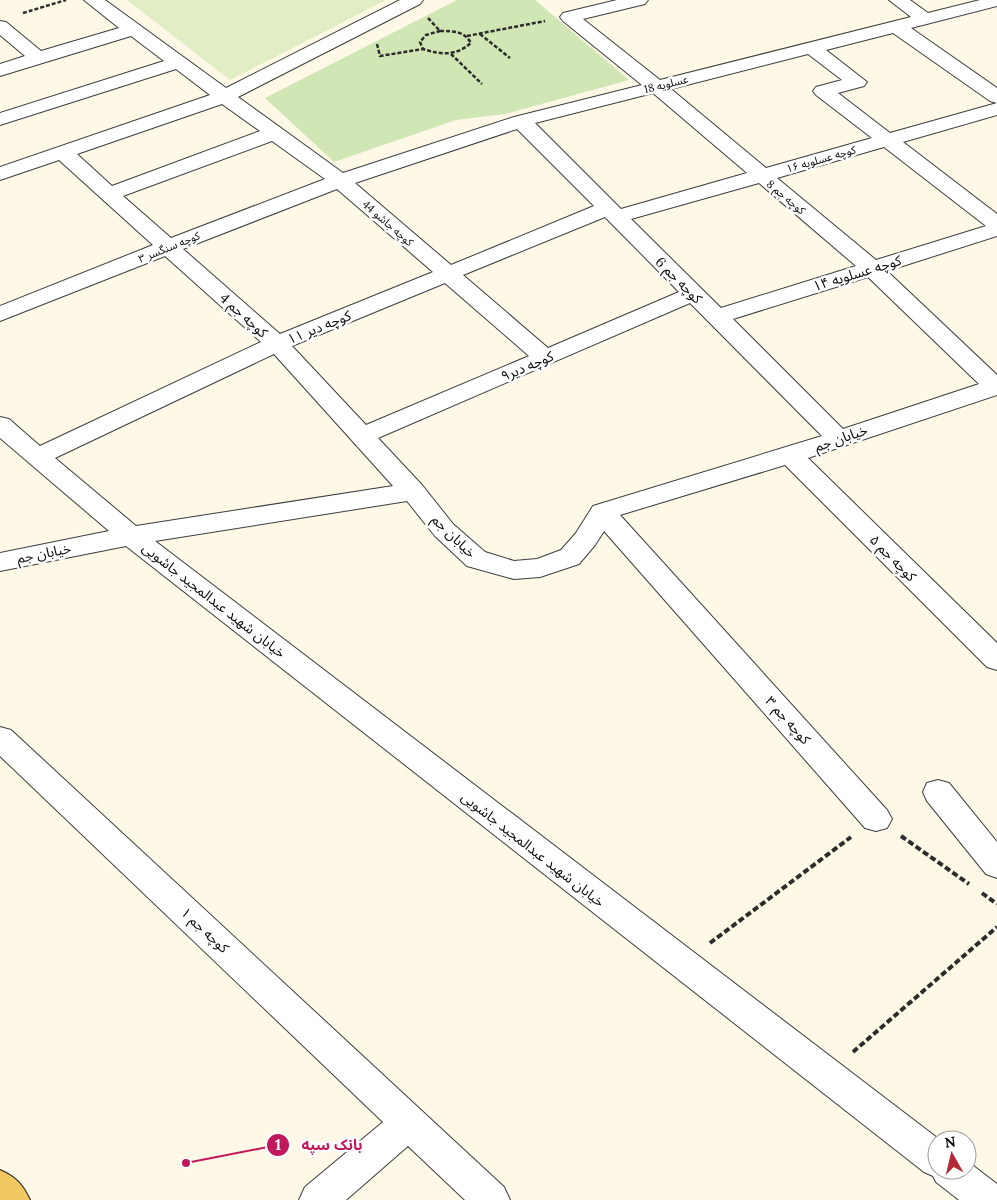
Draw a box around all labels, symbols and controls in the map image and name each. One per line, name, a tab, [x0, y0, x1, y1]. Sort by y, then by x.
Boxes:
street label: عسلویه 18	[642, 72, 690, 96]
street label: کوچه عسلویه ۱۶	[784, 142, 858, 177]
street label: کوچه جم 8	[763, 177, 809, 219]
street label: کوچه جاشو 44	[359, 197, 417, 250]
street label: کوچه سنگسر ۳	[136, 228, 203, 267]
street label: کوچه عسلویه ۱۴	[811, 251, 904, 296]
street label: کوچه جم 6	[650, 253, 706, 309]
street label: کوچه جم 4	[215, 289, 272, 343]
street label: کوچه دیر ۱۱	[284, 306, 354, 349]
street label: کوچه دیر۹	[498, 347, 557, 386]
street label: خیابان جم	[812, 421, 870, 457]
street label: خیابان جم	[427, 510, 480, 563]
street label: کوچه جم ۵	[864, 531, 920, 587]
street label: خیابان شهید عبدالمجید جاشویی	[139, 538, 289, 662]
street label: خیابان جم	[15, 539, 73, 569]
street label: کوچه جم ۳	[760, 692, 815, 749]
street label: خیابان شهید عبدالمجید جاشویی	[458, 787, 608, 911]
street label: کوچه جم ۱	[176, 903, 233, 958]
callout: بانک سپه	[266, 1130, 372, 1160]
north arrow	[927, 1130, 977, 1180]
text: N	[944, 1132, 957, 1152]
text: 1	[275, 1135, 281, 1154]
text: بانک سپه	[301, 1135, 363, 1155]

